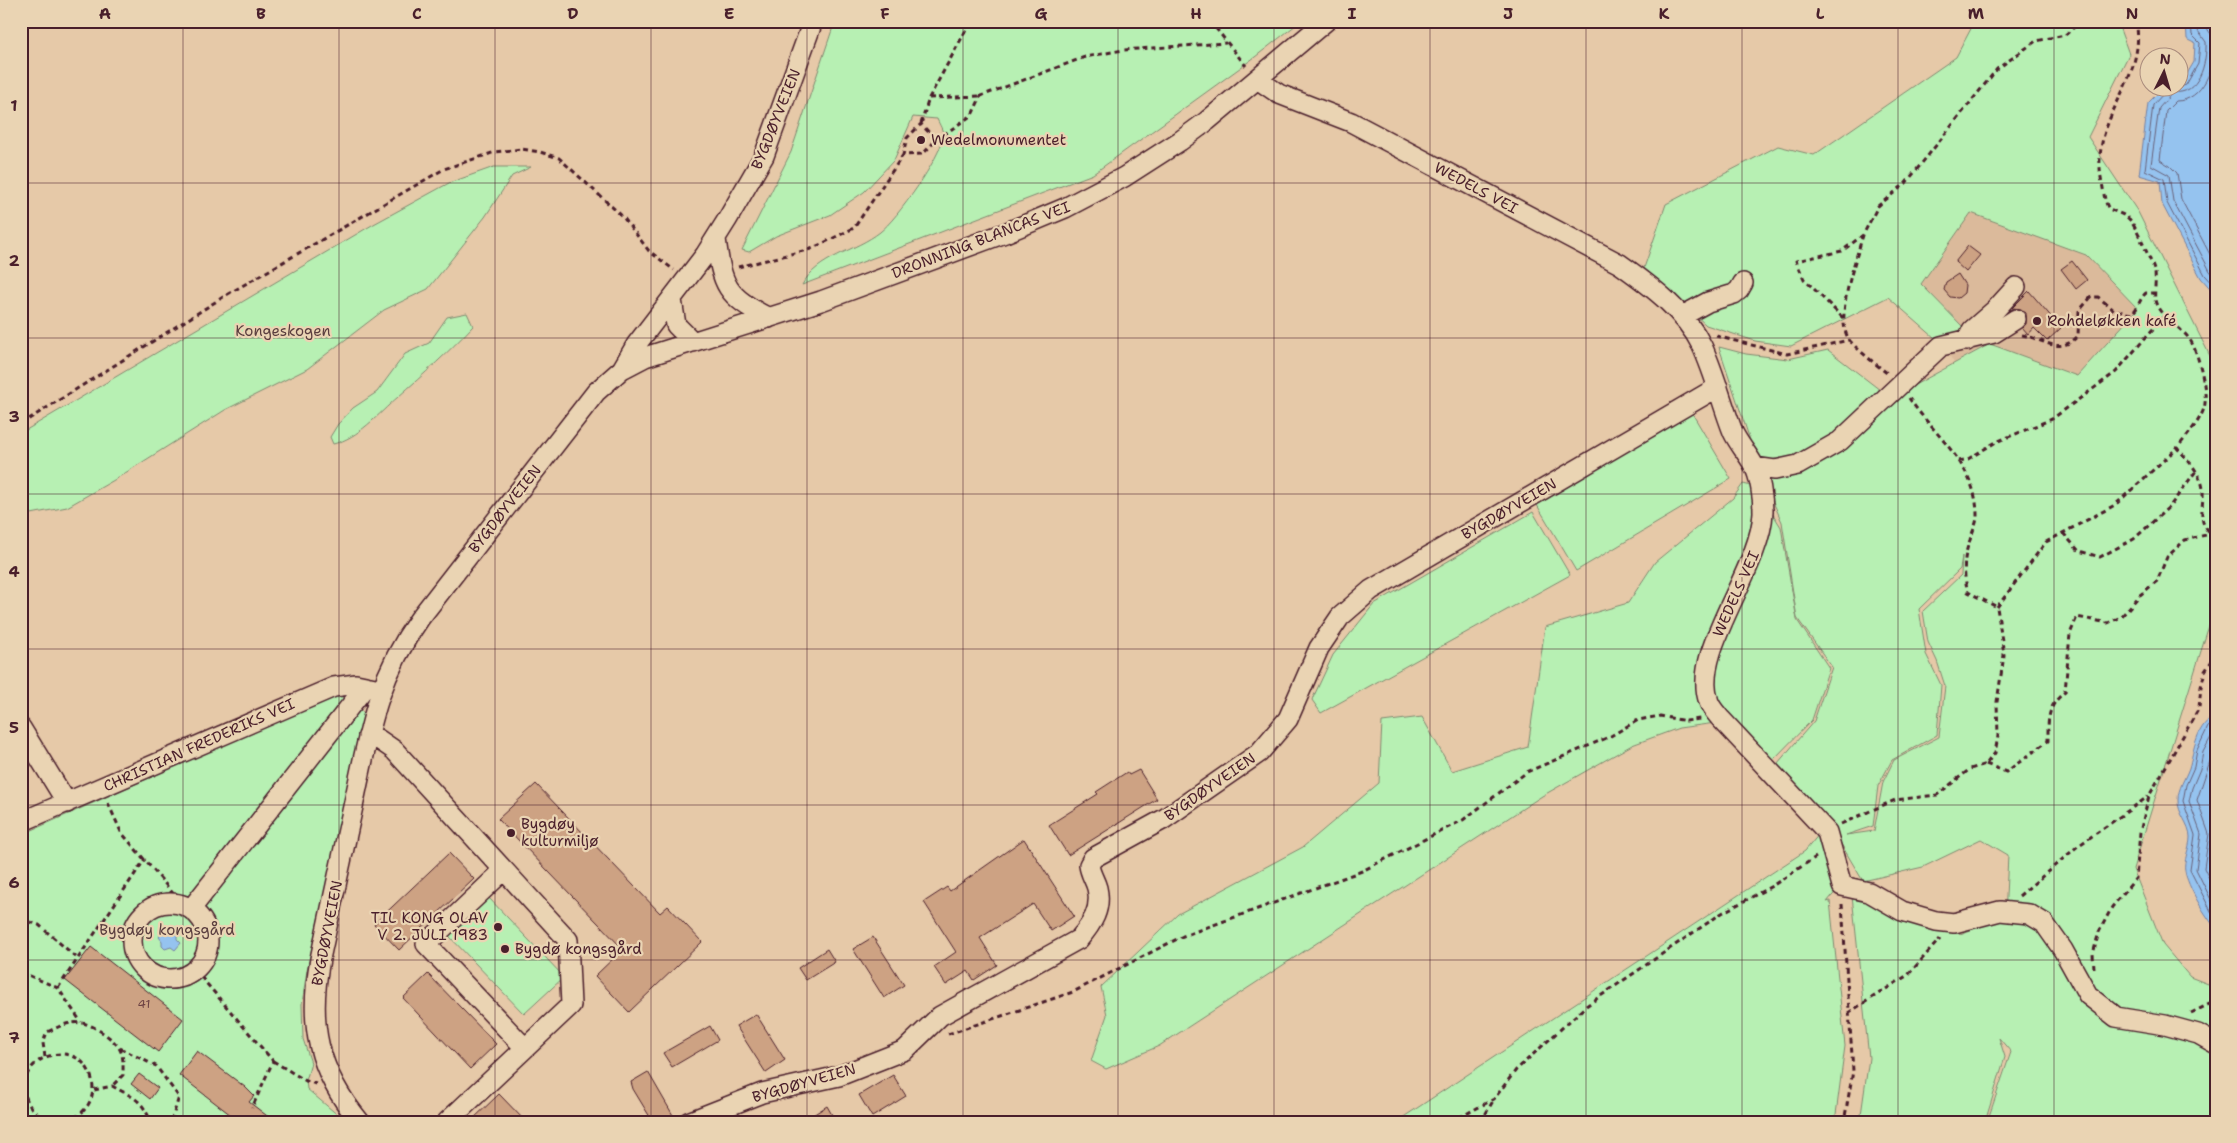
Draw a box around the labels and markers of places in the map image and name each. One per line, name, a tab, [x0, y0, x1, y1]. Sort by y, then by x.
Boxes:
place label: Wedelmonumentet	[931, 130, 1066, 150]
marker: Wedelmonumentet	[915, 134, 927, 146]
place label: Rohdeløkken kafé	[2047, 311, 2176, 331]
marker: Rohdeløkken kafé	[2031, 315, 2043, 327]
place label: Bygdøy kulturmiljø	[521, 814, 599, 851]
marker: Bygdøy kulturmiljø	[505, 827, 517, 839]
place label: TIL KONG OLAV V 2. JULI 1983	[371, 908, 488, 945]
marker: TIL KONG OLAV V 2. JULI 1983	[492, 921, 504, 933]
place label: Bygdø kongsgård	[515, 939, 642, 959]
marker: Bygdø kongsgård	[499, 943, 511, 955]

